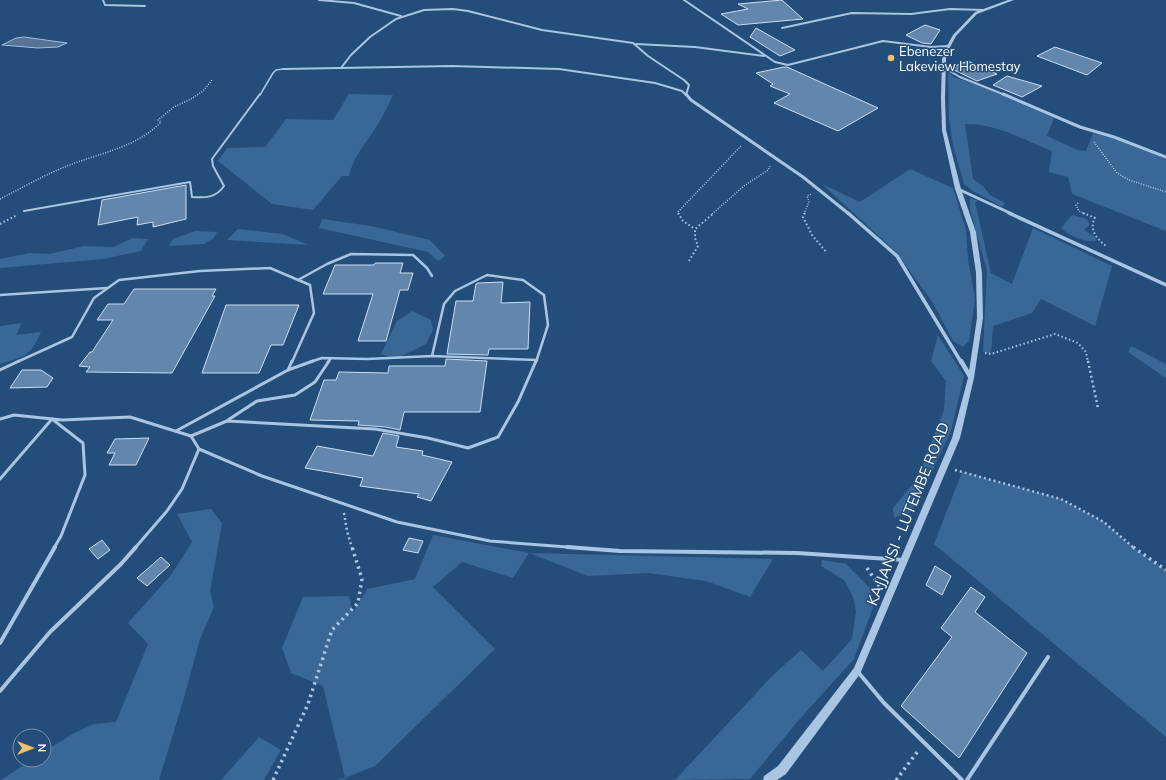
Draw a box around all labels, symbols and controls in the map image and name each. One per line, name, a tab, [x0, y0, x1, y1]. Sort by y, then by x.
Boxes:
place label: Ebenezer Lakeview Homestay	[899, 43, 1021, 74]
marker: Ebenezer Lakeview Homestay	[886, 53, 896, 63]
street label: KAJJANSI - LUTEMBE ROAD	[862, 419, 953, 608]
north arrow	[12, 728, 52, 768]
text: N	[35, 744, 49, 752]

